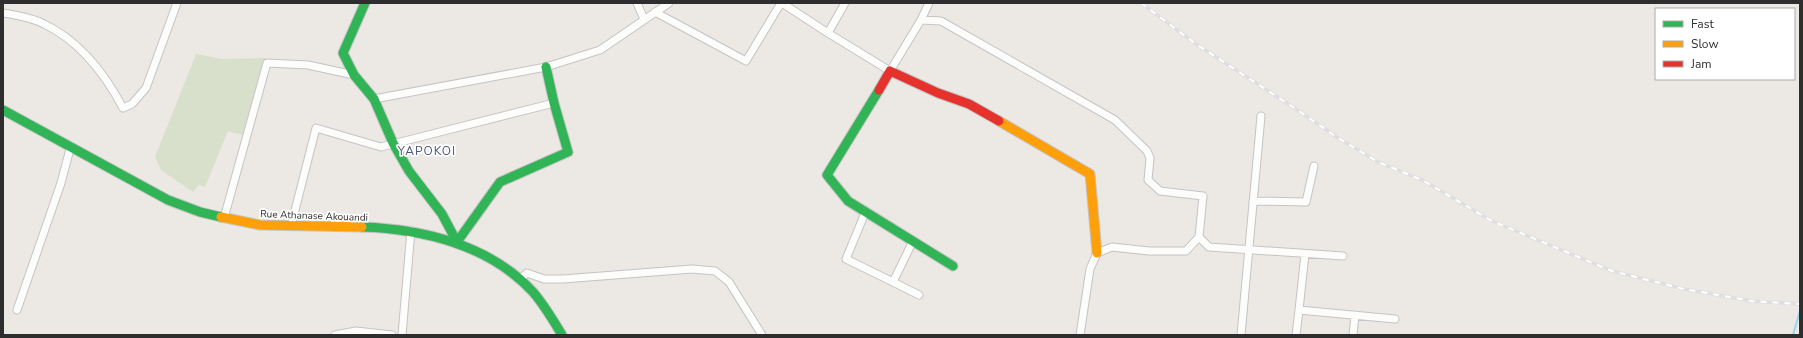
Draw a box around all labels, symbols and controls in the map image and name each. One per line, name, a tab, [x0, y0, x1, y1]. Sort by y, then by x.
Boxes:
legend	[1655, 8, 1795, 80]
text: Fast	[1691, 16, 1714, 32]
text: Slow	[1691, 36, 1719, 52]
text: Jam	[1690, 56, 1712, 72]
district label: YAPOKOI	[397, 143, 456, 159]
street label: Rue Athanase Akouandi	[260, 207, 368, 225]

